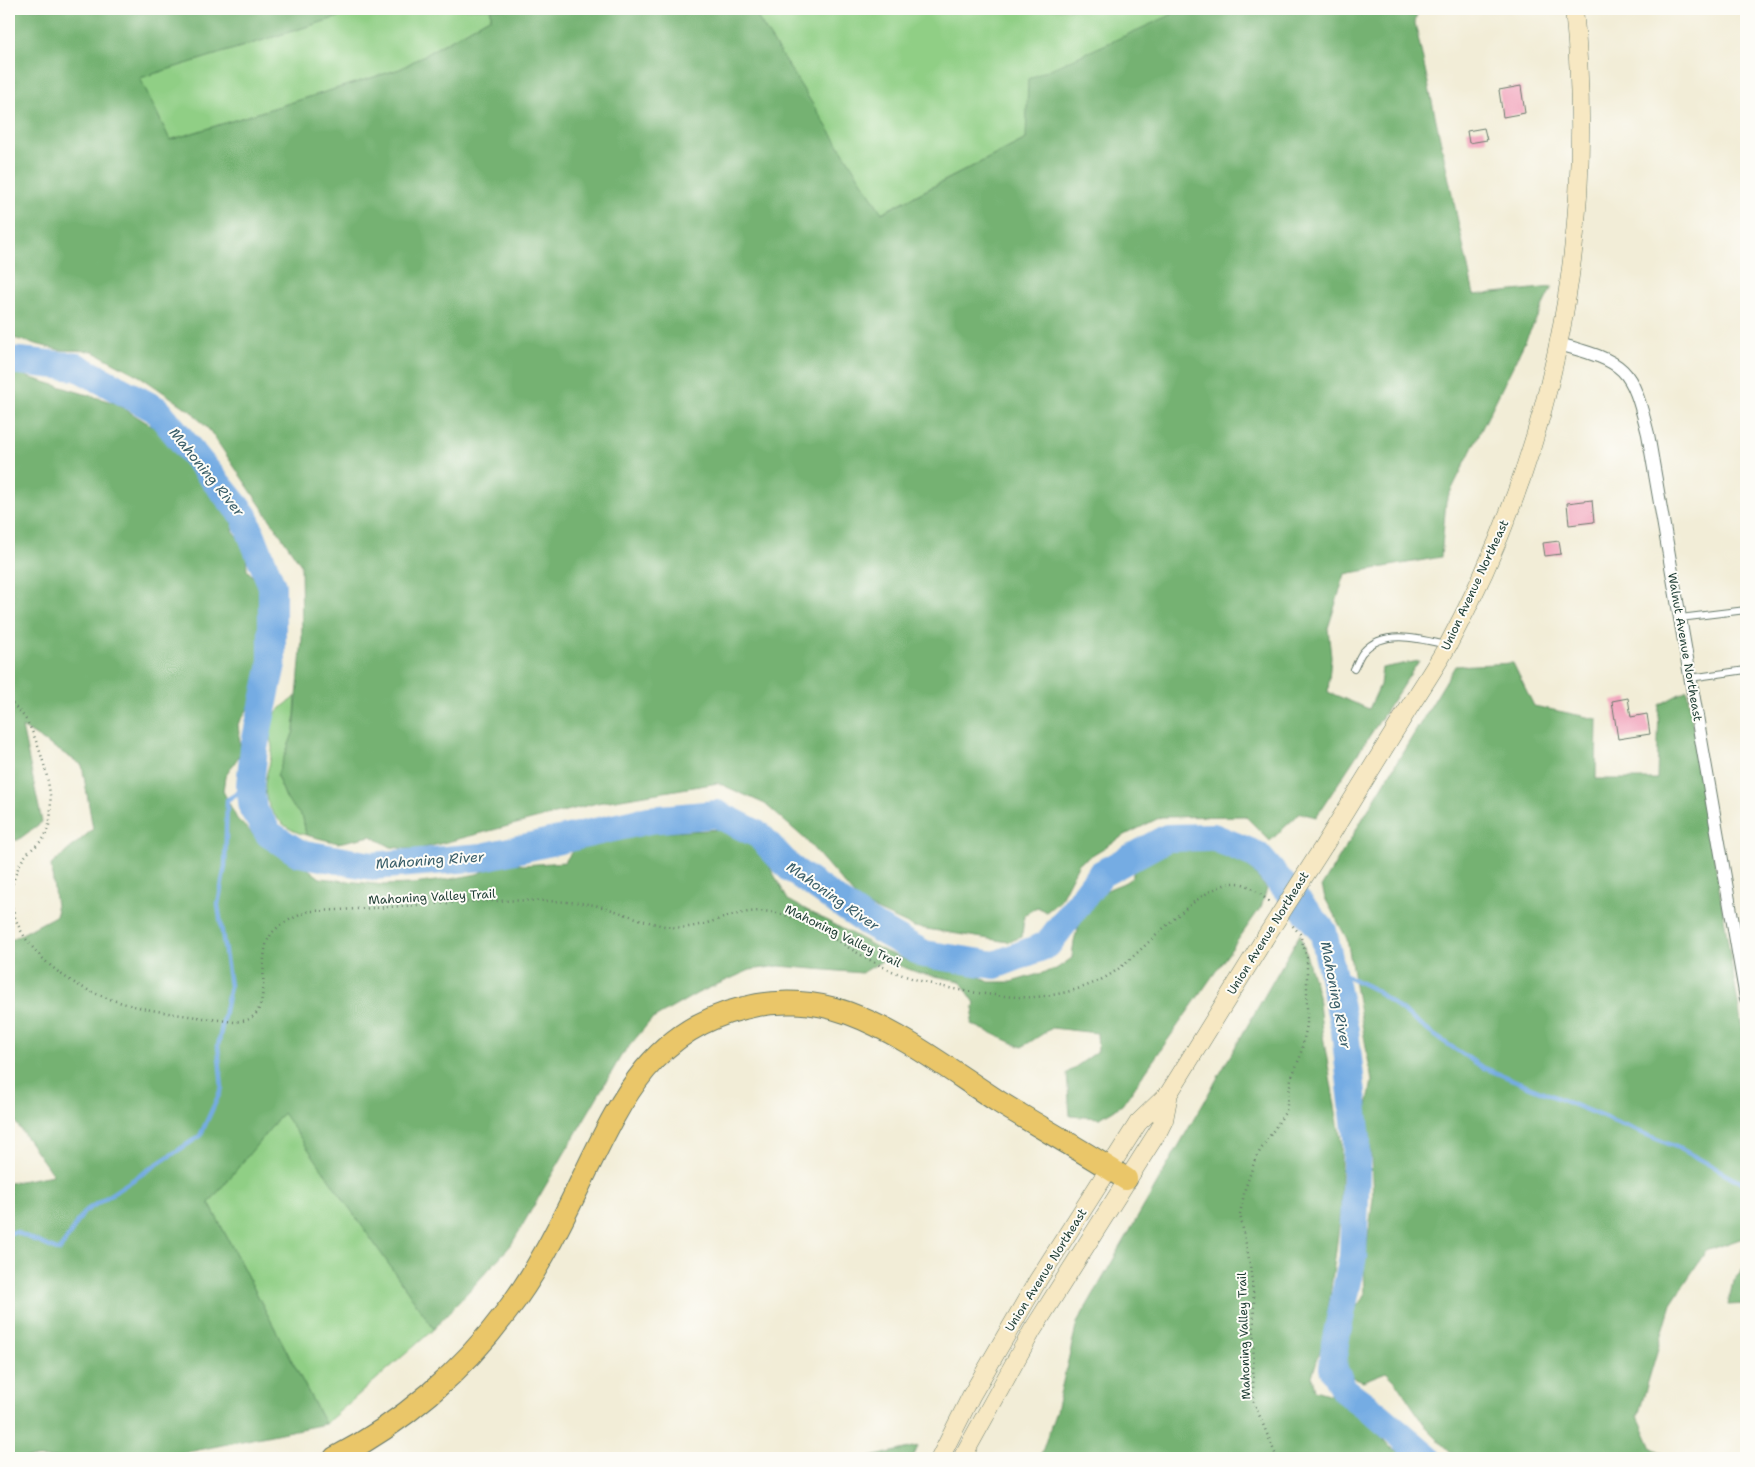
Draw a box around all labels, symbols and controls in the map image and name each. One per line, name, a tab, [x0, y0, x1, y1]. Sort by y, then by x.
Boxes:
water label: Mahoning River	[166, 424, 248, 520]
street label: Union Avenue Northeast	[1438, 517, 1512, 653]
street label: Walnut Avenue Northeast	[1664, 571, 1706, 723]
water label: Mahoning River	[375, 847, 485, 873]
water label: Mahoning River	[783, 857, 883, 935]
street label: Union Avenue Northeast	[1223, 868, 1313, 998]
street label: Mahoning Valley Trail	[368, 886, 496, 908]
street label: Mahoning Valley Trail	[782, 901, 904, 971]
water label: Mahoning River	[1317, 940, 1355, 1050]
street label: Union Avenue Northeast	[1001, 1205, 1091, 1335]
street label: Mahoning Valley Trail	[1234, 1272, 1254, 1400]

